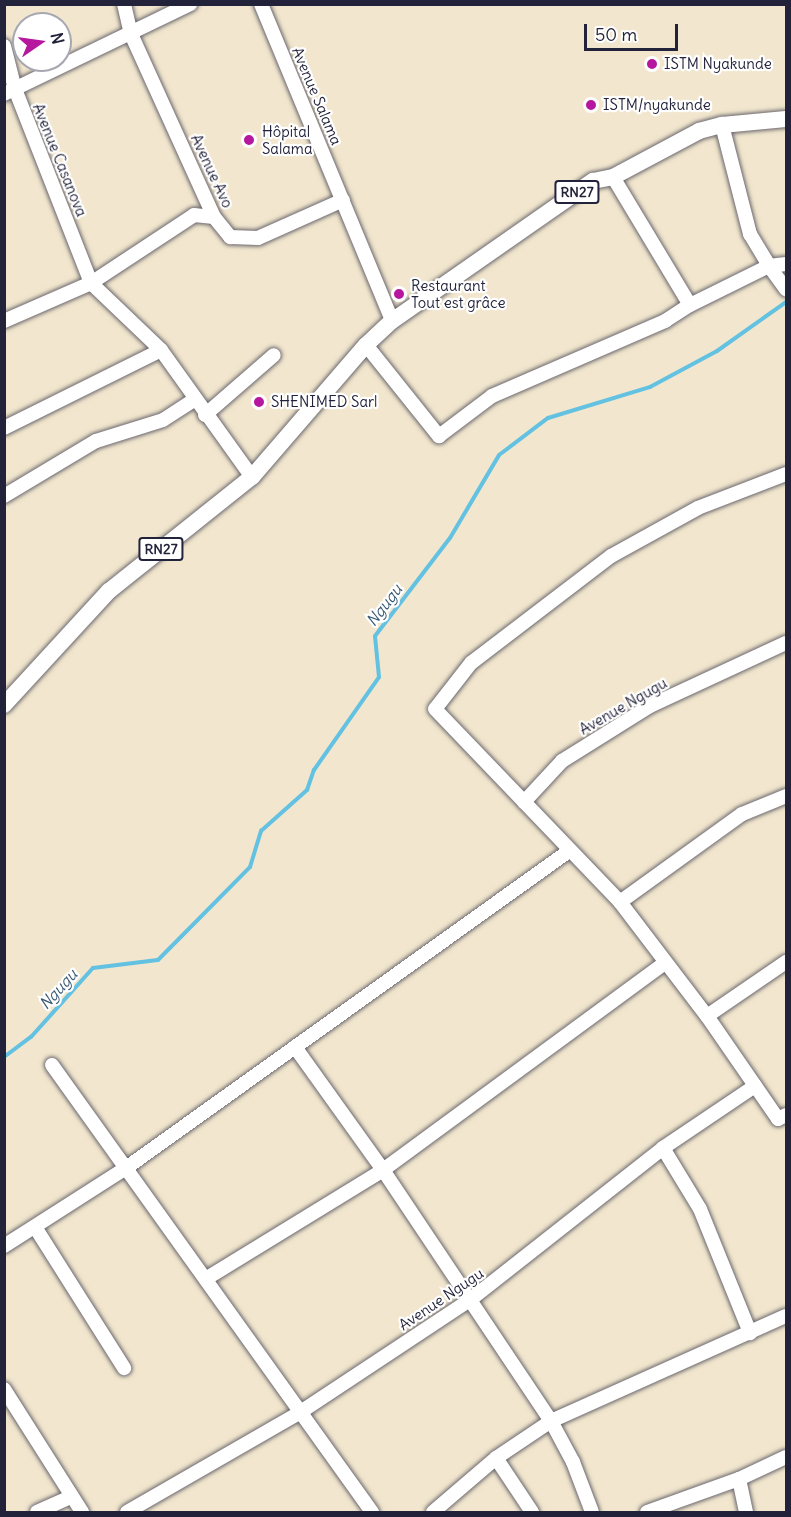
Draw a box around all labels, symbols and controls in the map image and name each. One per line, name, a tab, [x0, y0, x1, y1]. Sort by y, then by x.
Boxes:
north arrow	[12, 12, 72, 72]
scale bar	[587, 12, 682, 50]
text: 50 m	[595, 23, 637, 46]
text: N	[47, 31, 69, 46]
street label: Avenue Salama	[288, 44, 346, 148]
place label: ISTM Nyakunde	[664, 55, 772, 73]
marker: ISTM Nyakunde	[645, 57, 659, 71]
place label: ISTM/nyakunde	[603, 96, 711, 114]
marker: ISTM/nyakunde	[584, 98, 598, 112]
street label: Avenue Casanova	[29, 101, 91, 219]
place label: Hôpital Salama	[262, 122, 313, 157]
street label: Avenue Avo	[187, 131, 237, 211]
marker: Hôpital Salama	[240, 131, 258, 149]
road number: RN27	[553, 181, 601, 203]
place label: Restaurant Tout est grâce	[411, 276, 505, 311]
marker: Restaurant Tout est grâce	[392, 287, 406, 301]
place label: SHENIMED Sarl	[271, 393, 377, 411]
marker: SHENIMED Sarl	[252, 395, 266, 409]
road number: RN27	[137, 538, 185, 560]
water label: Ngugu	[362, 580, 406, 630]
street label: Avenue Ngugu	[576, 674, 670, 738]
water label: Ngugu	[35, 965, 81, 1013]
street label: Avenue Ngugu	[395, 1264, 487, 1334]

